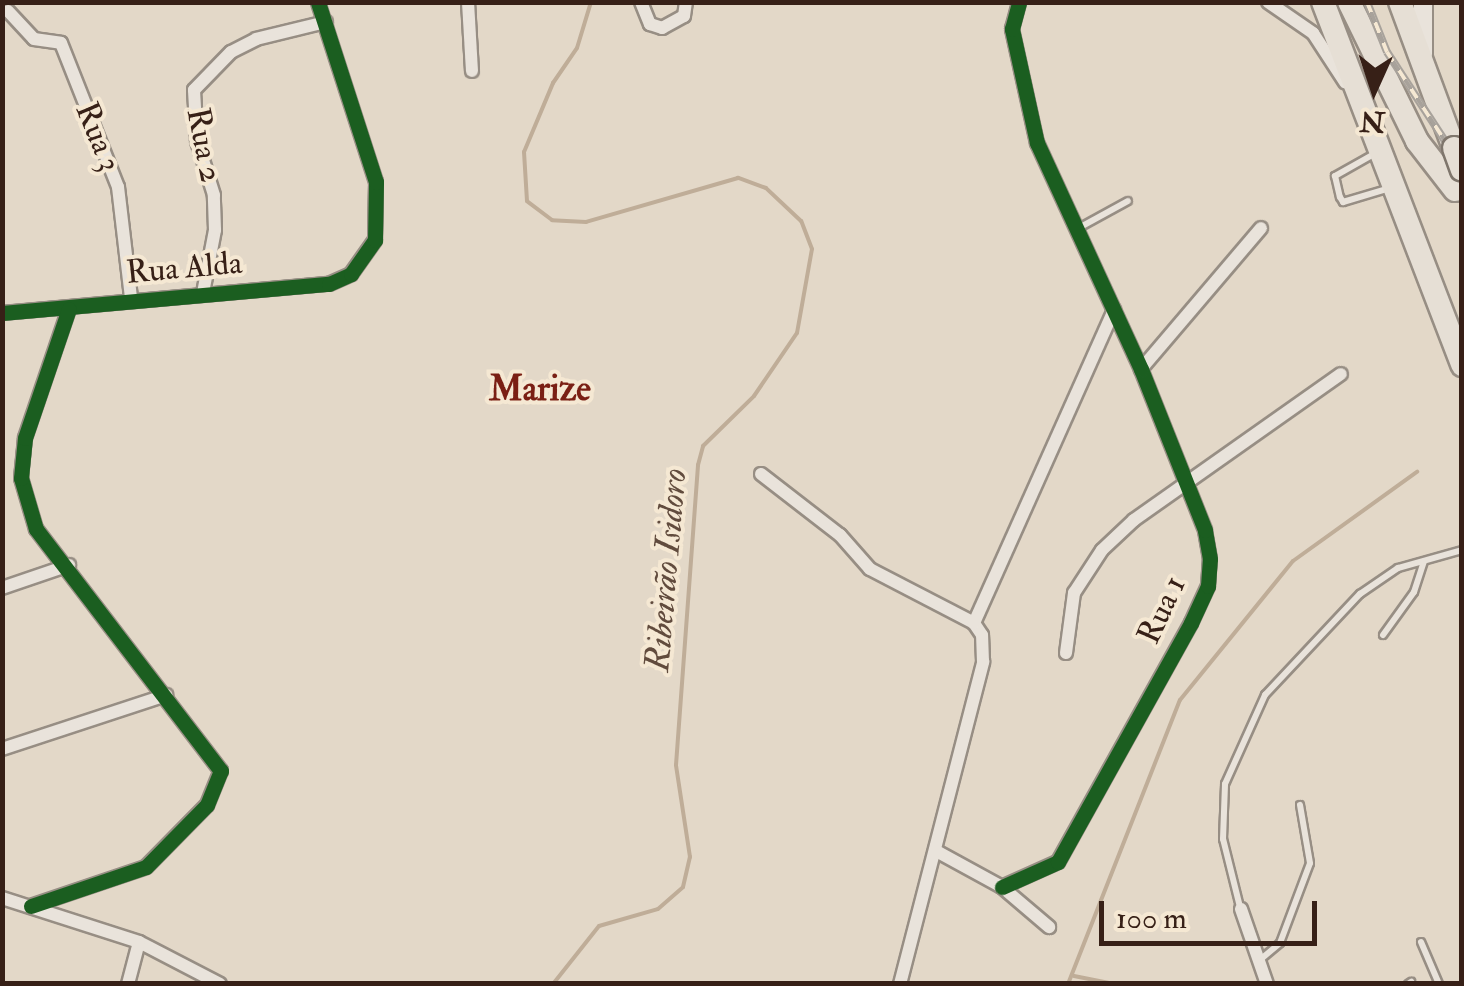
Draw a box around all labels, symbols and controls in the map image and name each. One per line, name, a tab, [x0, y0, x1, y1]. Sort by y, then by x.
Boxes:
north arrow	[1324, 40, 1424, 140]
street label: Rua 3	[67, 97, 129, 177]
text: N	[1359, 102, 1386, 139]
street label: Rua 2	[178, 104, 230, 186]
street label: Rua Alda	[124, 244, 244, 292]
district label: Marize	[489, 368, 591, 410]
water label: Ribeirão Isidoro	[636, 467, 696, 673]
street label: Rua 1	[1130, 570, 1194, 650]
scale bar	[1104, 881, 1322, 943]
text: 100 m	[1116, 900, 1187, 937]

